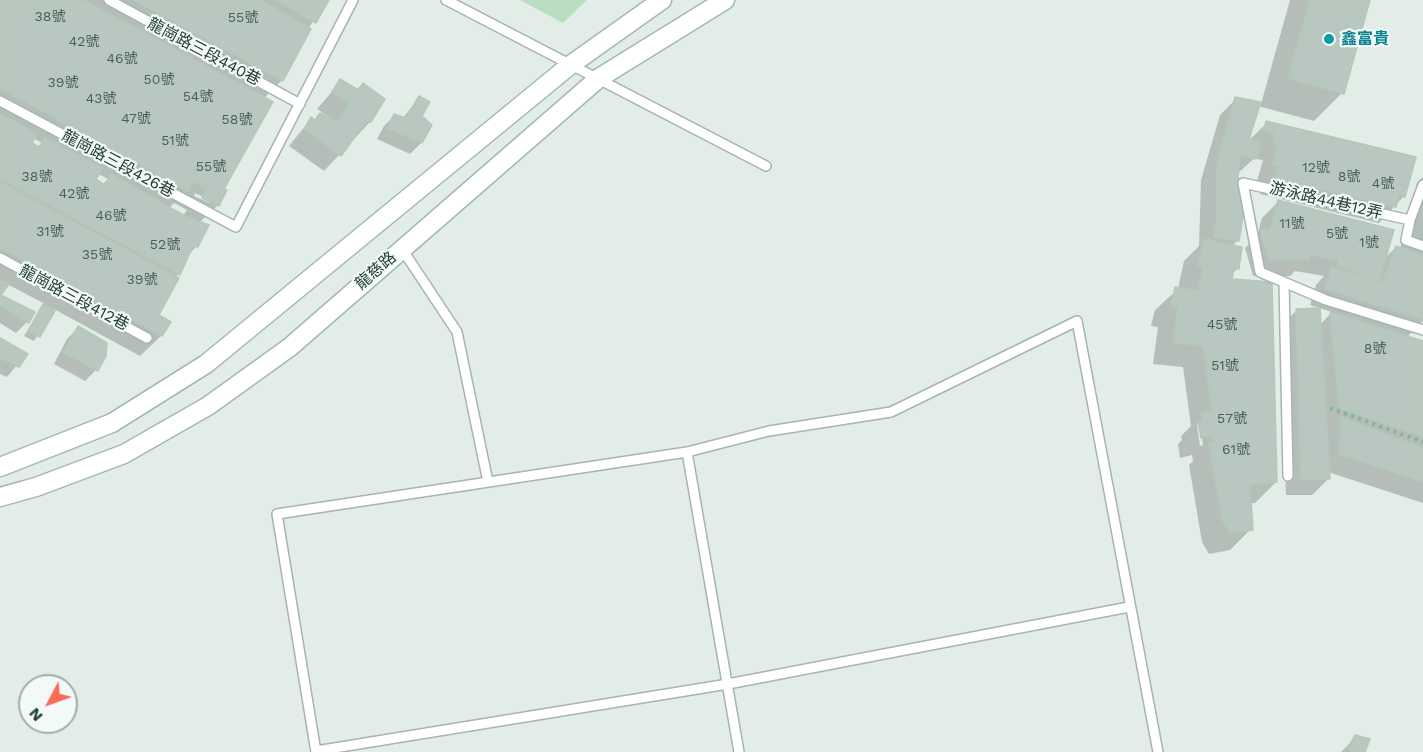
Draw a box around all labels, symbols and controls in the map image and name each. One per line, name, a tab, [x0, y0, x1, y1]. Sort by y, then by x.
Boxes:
house number: 38號	[35, 9, 65, 25]
house number: 55號	[228, 10, 258, 26]
street label: 龍崗路三段440巷	[144, 14, 264, 90]
place label: 鑫富貴	[1341, 29, 1389, 49]
marker: 鑫富貴	[1322, 32, 1336, 46]
house number: 42號	[69, 34, 99, 50]
house number: 46號	[106, 51, 138, 67]
house number: 50號	[144, 72, 174, 88]
house number: 39號	[48, 75, 78, 91]
house number: 54號	[183, 89, 213, 105]
house number: 43號	[86, 91, 116, 107]
house number: 47號	[121, 111, 151, 127]
house number: 58號	[222, 112, 252, 128]
street label: 龍崗路三段426巷	[58, 126, 178, 202]
house number: 51號	[161, 133, 189, 149]
house number: 55號	[196, 159, 226, 175]
house number: 12號	[1302, 160, 1330, 176]
house number: 38號	[22, 169, 52, 185]
house number: 8號	[1338, 169, 1360, 185]
house number: 4號	[1372, 176, 1394, 192]
street label: 游泳路44巷12弄	[1268, 179, 1384, 223]
house number: 42號	[59, 186, 89, 202]
house number: 46號	[95, 208, 127, 224]
house number: 11號	[1280, 216, 1304, 232]
house number: 31號	[36, 224, 64, 240]
house number: 5號	[1326, 226, 1348, 242]
house number: 1號	[1359, 235, 1379, 251]
house number: 52號	[150, 237, 180, 253]
house number: 35號	[82, 247, 112, 263]
street label: 龍慈路	[352, 248, 400, 294]
street label: 龍崗路三段412巷	[16, 261, 132, 335]
house number: 39號	[127, 272, 157, 288]
house number: 45號	[1207, 317, 1237, 333]
house number: 8號	[1364, 341, 1386, 357]
house number: 51號	[1211, 358, 1239, 374]
house number: 57號	[1217, 411, 1247, 427]
house number: 61號	[1222, 442, 1250, 458]
north arrow	[18, 674, 78, 734]
text: N	[24, 704, 47, 726]

